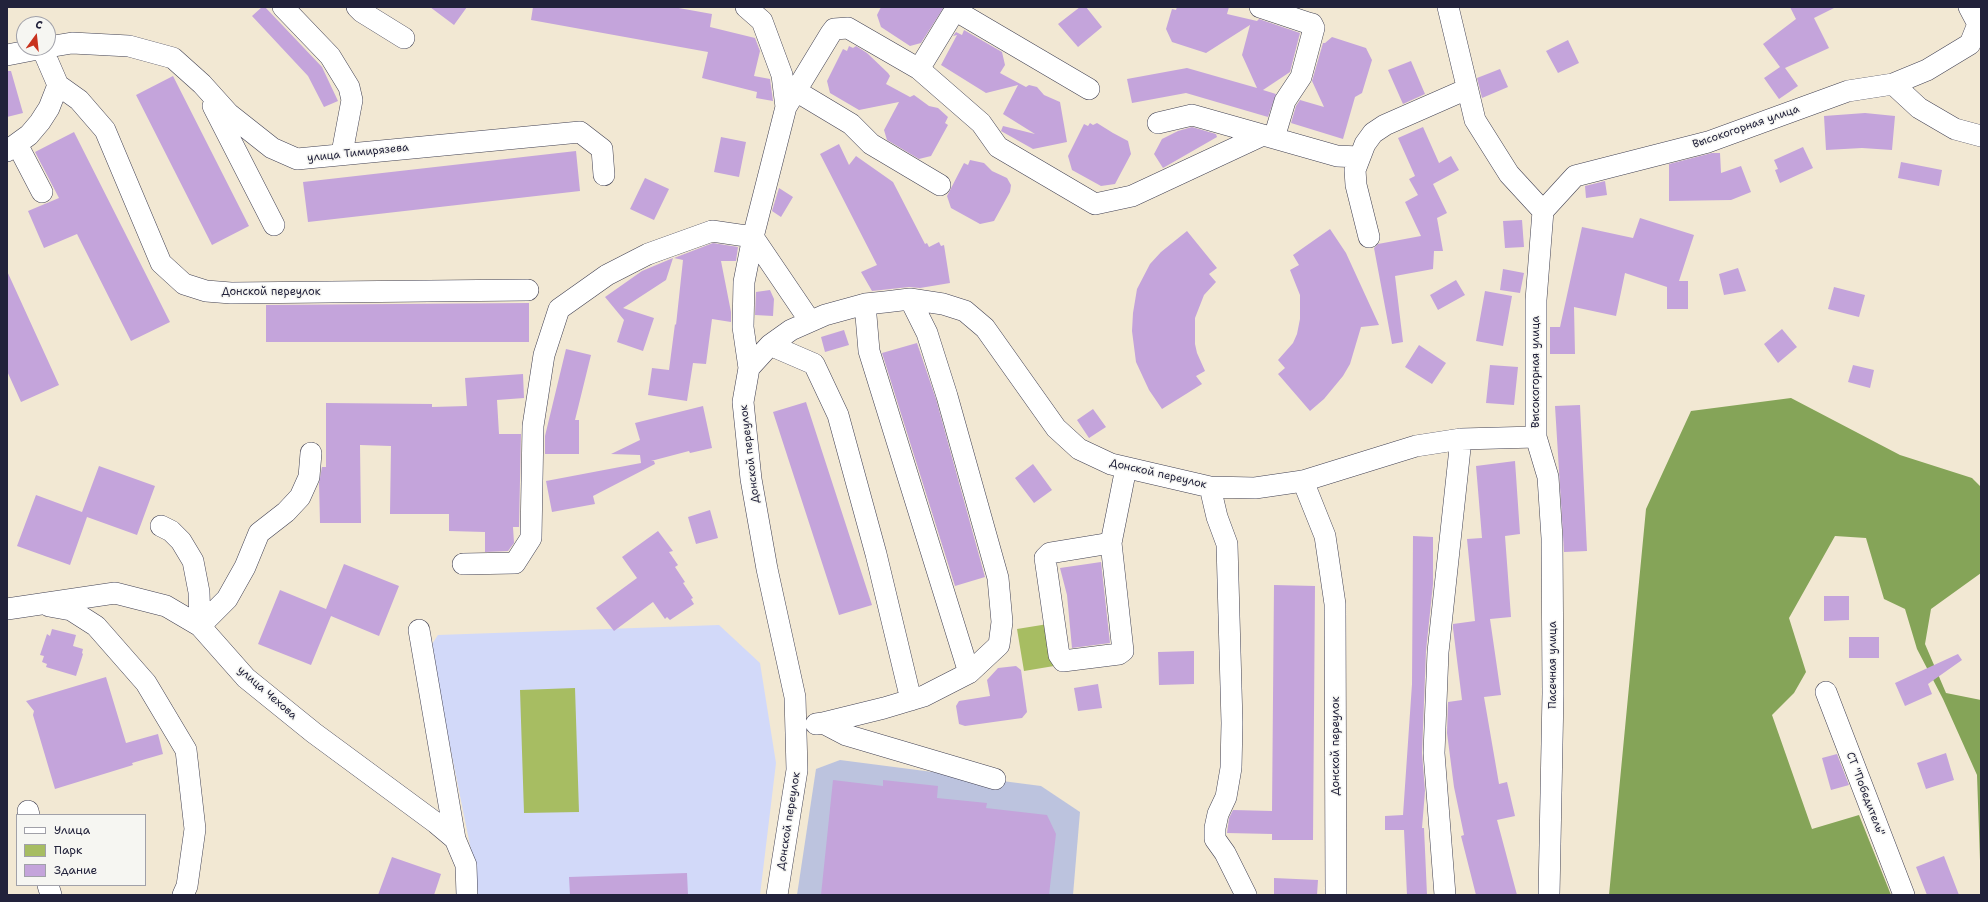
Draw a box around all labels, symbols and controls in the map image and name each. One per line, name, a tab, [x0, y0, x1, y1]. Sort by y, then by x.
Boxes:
north arrow	[16, 16, 56, 56]
text: С	[34, 17, 44, 33]
street label: Высокогорная улица	[1691, 103, 1801, 151]
street label: улица Тимирязева	[307, 141, 409, 165]
street label: Донской переулок	[221, 285, 321, 299]
street label: Высокогорная улица	[1529, 316, 1543, 428]
street label: Донской переулок	[737, 404, 763, 504]
street label: Донской переулок	[1108, 456, 1208, 492]
street label: Пасечная улица	[1546, 621, 1560, 709]
street label: улица Чехова	[234, 664, 300, 722]
street label: Донской переулок	[1329, 696, 1343, 796]
street label: СТ "Победитель"	[1843, 750, 1887, 838]
street label: Донской переулок	[775, 771, 803, 871]
legend	[16, 814, 146, 886]
text: Улица	[54, 822, 90, 838]
text: Парк	[54, 842, 82, 858]
text: Здание	[54, 862, 97, 878]

